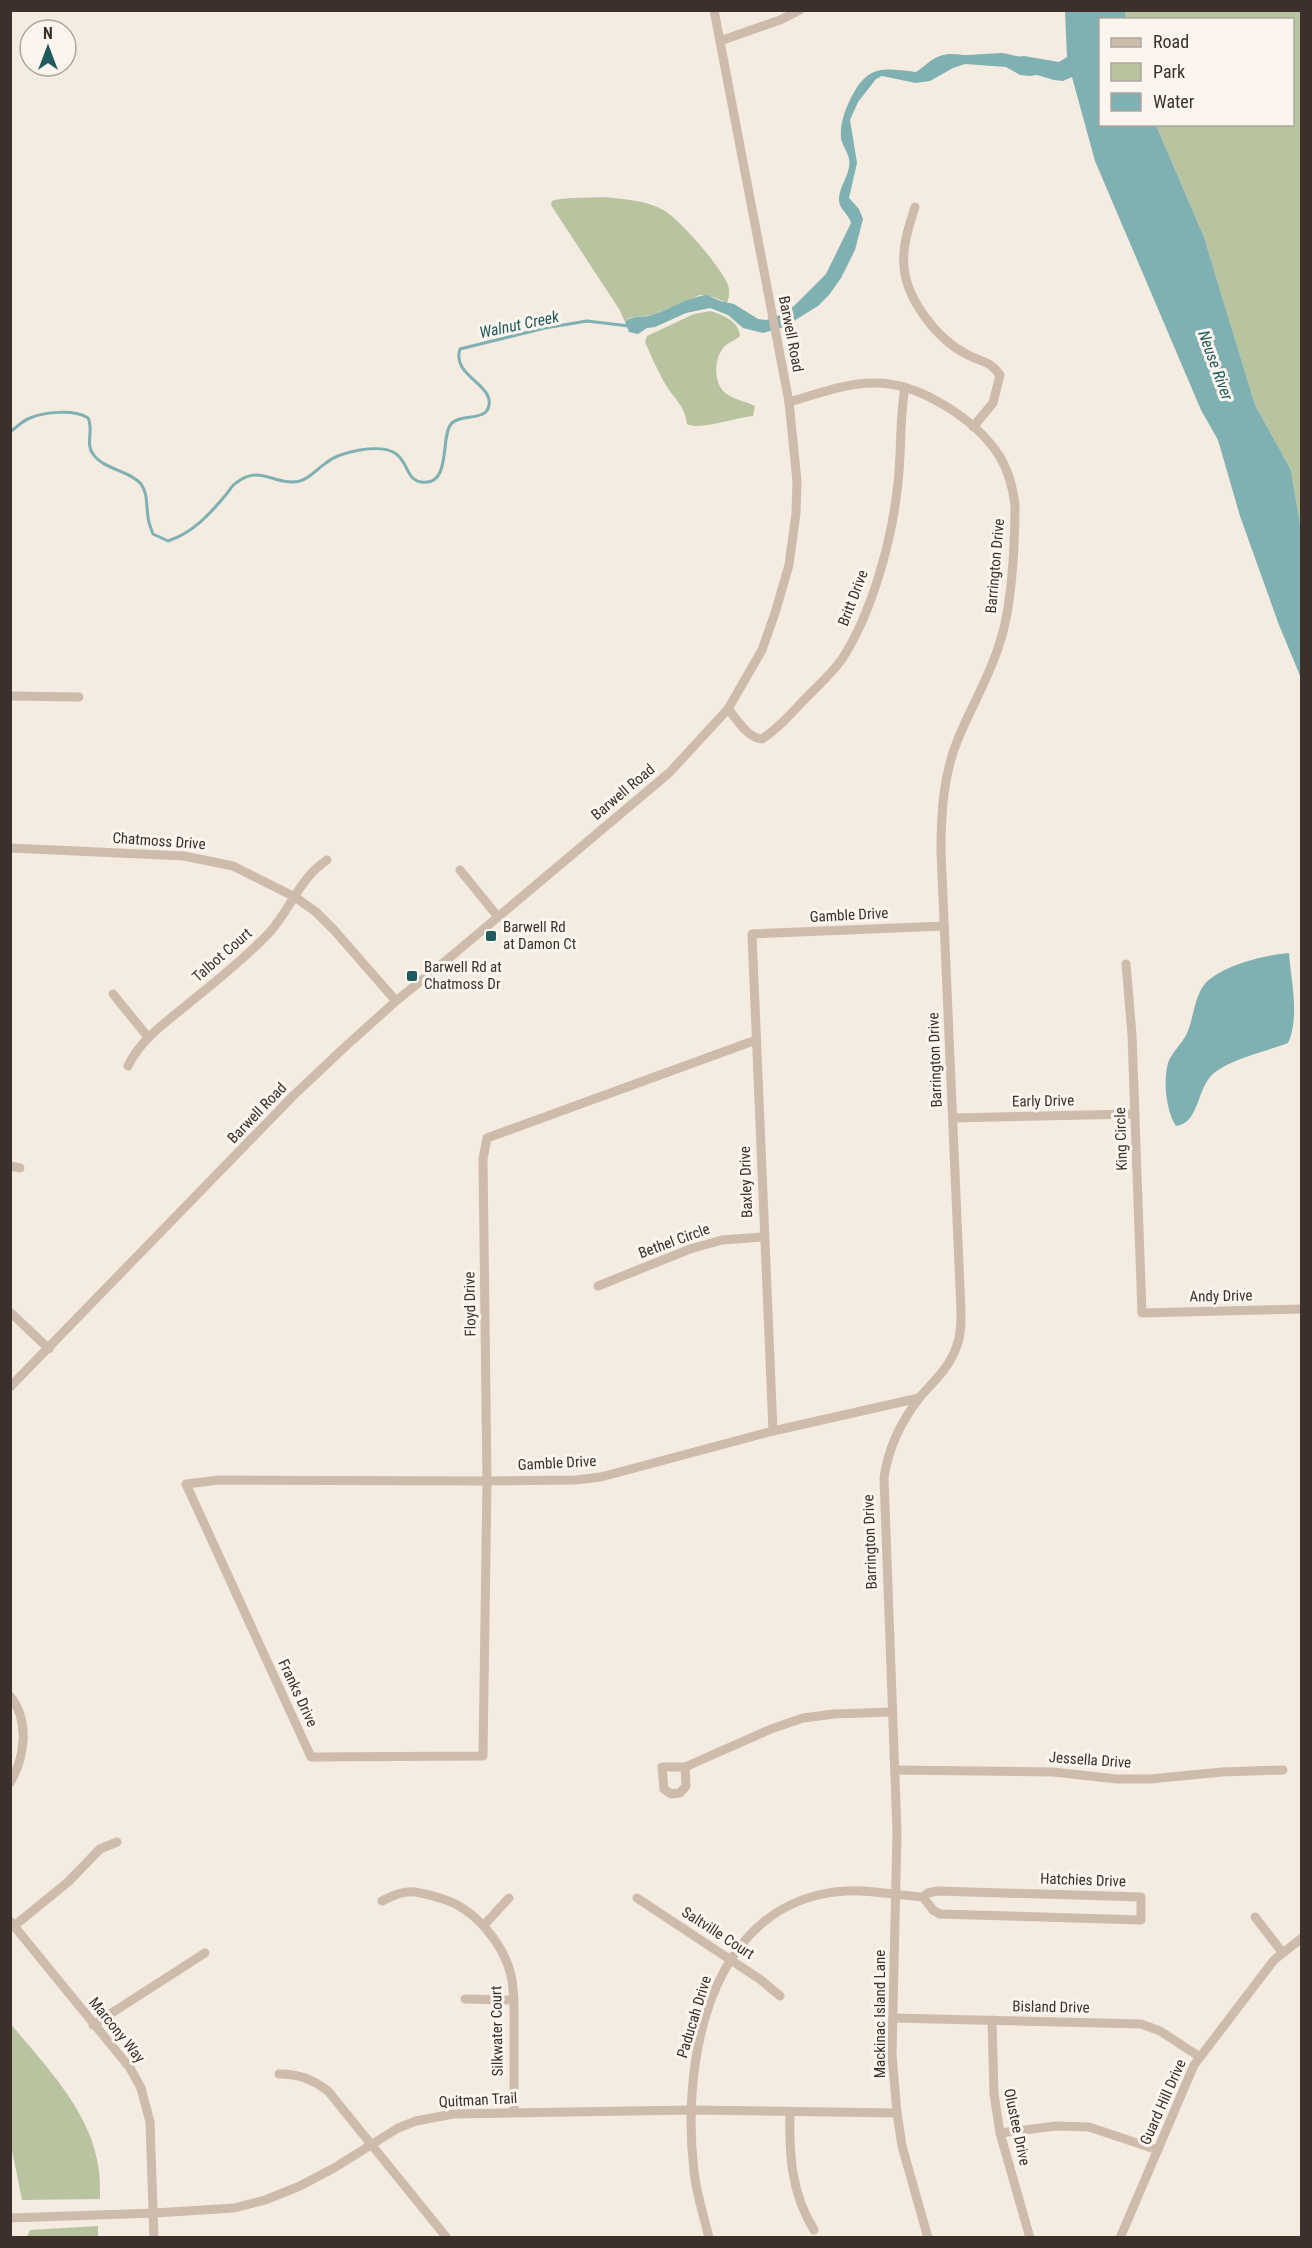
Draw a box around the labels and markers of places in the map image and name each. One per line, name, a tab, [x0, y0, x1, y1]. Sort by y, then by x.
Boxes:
place label: Barwell Rd at Damon Ct	[503, 918, 576, 953]
marker: Barwell Rd at Damon Ct	[484, 929, 498, 943]
place label: Barwell Rd at Chatmoss Dr	[424, 958, 502, 993]
marker: Barwell Rd at Chatmoss Dr	[405, 969, 419, 983]

